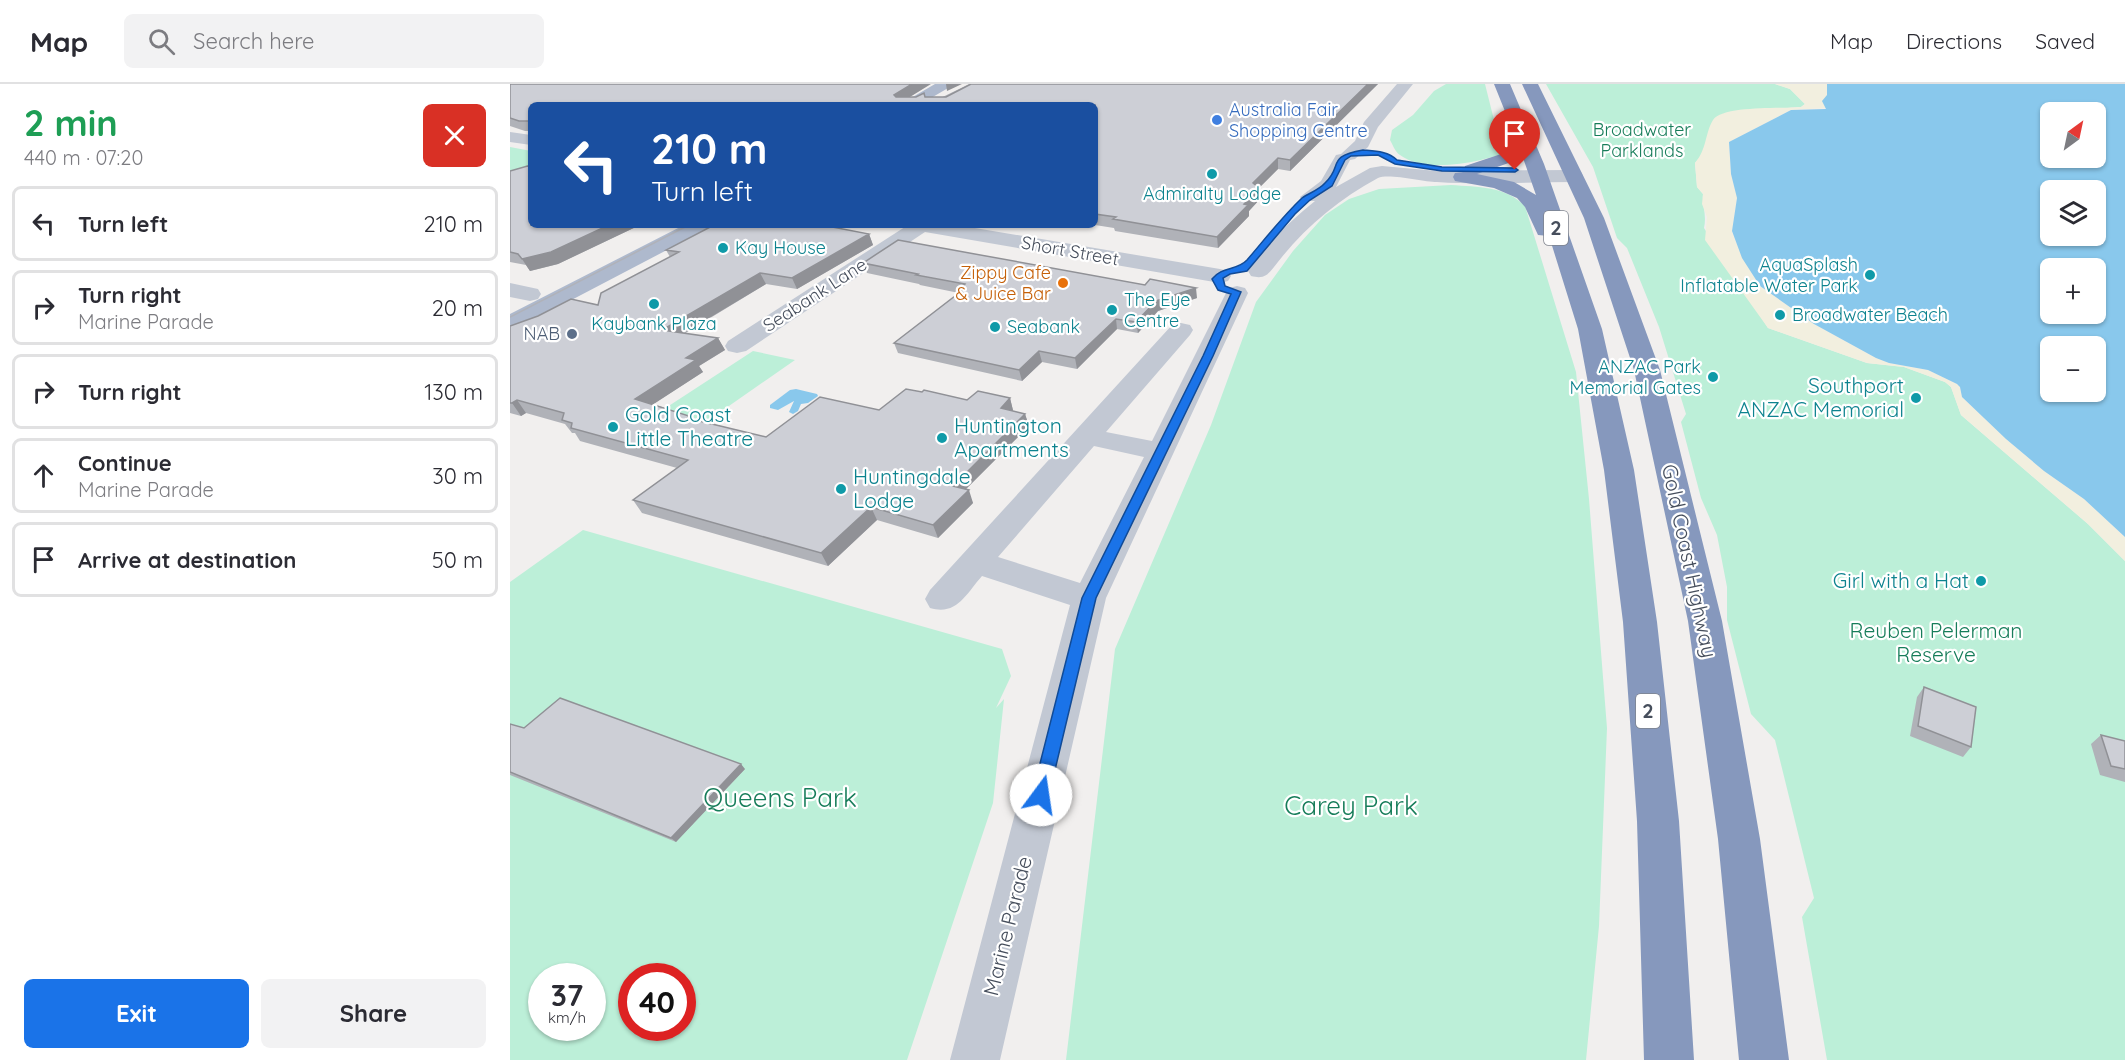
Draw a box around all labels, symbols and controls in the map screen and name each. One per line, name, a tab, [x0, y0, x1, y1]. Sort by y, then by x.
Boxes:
search box	[124, 14, 544, 68]
text: Map	[30, 24, 88, 59]
icon: search	[145, 25, 178, 58]
text: Search here	[193, 27, 315, 55]
text: Map	[1830, 28, 1873, 54]
text: Directions	[1906, 28, 2002, 54]
text: Saved	[2035, 28, 2095, 54]
place label: Australia Fair Shopping Centre	[1229, 98, 1368, 142]
text: 2 min	[24, 100, 118, 145]
north arrow	[2040, 102, 2106, 168]
map controls	[2040, 102, 2106, 402]
button: close	[423, 104, 486, 167]
pin	[1489, 108, 1540, 170]
marker: Australia Fair Shopping Centre	[1210, 113, 1224, 127]
icon: arrive	[1498, 117, 1531, 150]
park label: Broadwater Parklands	[1593, 118, 1691, 162]
text: 210 m	[651, 122, 768, 175]
icon: left	[552, 126, 630, 204]
text: 440 m · 07:20	[24, 145, 143, 170]
marker: Admiralty Lodge	[1205, 167, 1219, 181]
text: Turn left	[651, 174, 753, 208]
button: layers	[2040, 180, 2106, 246]
place label: Admiralty Lodge	[1143, 182, 1281, 205]
icon: left	[27, 207, 60, 240]
text: Turn left	[78, 210, 168, 238]
text: 210 m	[424, 210, 483, 238]
road number: 2	[1544, 211, 1568, 245]
street label: Short Street	[1020, 231, 1121, 270]
place label: Kay House	[735, 236, 826, 259]
marker: Kay House	[716, 241, 730, 255]
street label: Seabank Lane	[759, 253, 871, 337]
place label: AquaSplash Inflatable Water Park	[1680, 253, 1858, 297]
button: +	[2040, 258, 2106, 324]
place label: Zippy Cafe & Juice Bar	[956, 261, 1051, 305]
marker: AquaSplash Inflatable Water Park	[1863, 268, 1877, 282]
marker: Zippy Cafe & Juice Bar	[1056, 276, 1070, 290]
text: Turn right	[78, 281, 182, 309]
place label: The Eye Centre	[1124, 288, 1191, 332]
icon: right	[27, 291, 60, 324]
text: 20 m	[432, 294, 483, 322]
marker: Kaybank Plaza	[647, 297, 661, 311]
marker: The Eye Centre	[1105, 303, 1119, 317]
place label: Broadwater Beach	[1792, 303, 1948, 326]
marker: Broadwater Beach	[1773, 308, 1787, 322]
text: Marine Parade	[78, 309, 214, 334]
place label: Kaybank Plaza	[591, 312, 717, 335]
place label: Seabank	[1007, 315, 1080, 338]
marker: Seabank	[988, 320, 1002, 334]
place label: NAB	[524, 322, 560, 345]
marker: NAB	[565, 327, 579, 341]
button: −	[2040, 336, 2106, 402]
place label: ANZAC Park Memorial Gates	[1570, 355, 1701, 399]
marker: ANZAC Park Memorial Gates	[1706, 370, 1720, 384]
place label: Southport ANZAC Memorial	[1737, 372, 1904, 422]
icon: right	[27, 375, 60, 408]
text: Turn right	[78, 378, 182, 406]
text: 130 m	[424, 378, 483, 406]
marker: Southport ANZAC Memorial	[1909, 391, 1923, 405]
place label: Gold Coast Little Theatre	[625, 401, 753, 451]
place label: Huntington Apartments	[954, 412, 1069, 462]
marker: Gold Coast Little Theatre	[606, 420, 620, 434]
marker: Huntington Apartments	[935, 431, 949, 445]
text: Continue	[78, 449, 172, 477]
icon: ahead	[27, 459, 60, 492]
text: 30 m	[432, 462, 483, 490]
street label: Gold Coast Highway	[1657, 462, 1723, 660]
place label: Huntingdale Lodge	[853, 463, 971, 513]
text: Marine Parade	[78, 477, 214, 502]
marker: Huntingdale Lodge	[834, 482, 848, 496]
icon: arrive	[27, 543, 60, 576]
text: Arrive at destination	[78, 546, 296, 574]
text: 50 m	[432, 546, 483, 574]
place label: Girl with a Hat	[1833, 567, 1969, 593]
marker: Girl with a Hat	[1974, 574, 1988, 588]
park label: Reuben Pelerman Reserve	[1850, 617, 2023, 667]
road number: 2	[1636, 694, 1660, 728]
position arrow	[1009, 763, 1073, 827]
park label: Queens Park	[703, 781, 857, 814]
park label: Carey Park	[1284, 789, 1418, 822]
street label: Marine Parade	[977, 853, 1037, 998]
speed limit sign: 40	[618, 963, 696, 1041]
text: 37	[551, 976, 583, 1014]
button: Exit	[24, 979, 249, 1048]
button: Share	[261, 979, 486, 1048]
text: km/h	[548, 1008, 586, 1027]

